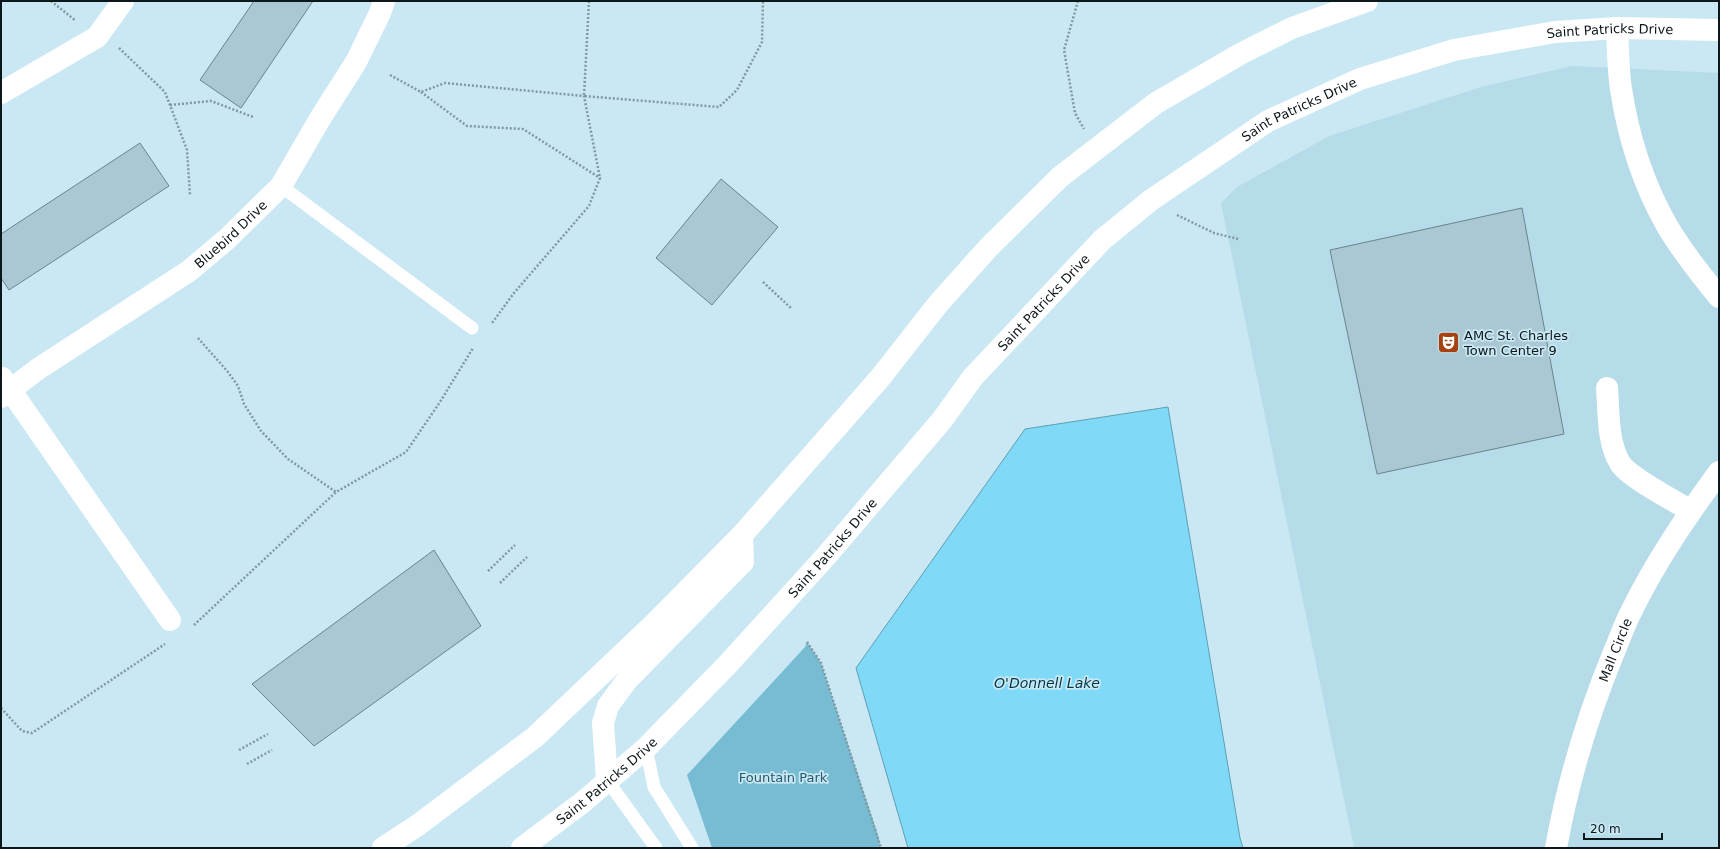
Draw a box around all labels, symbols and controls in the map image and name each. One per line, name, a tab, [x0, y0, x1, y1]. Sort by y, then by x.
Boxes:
street label: Saint Patricks Drive	[1545, 20, 1673, 41]
street label: Saint Patricks Drive	[1239, 74, 1359, 144]
street label: Bluebird Drive	[191, 197, 270, 271]
street label: Saint Patricks Drive	[994, 251, 1092, 354]
place label: AMC St. Charles Town Center 9	[1463, 328, 1568, 358]
theatre icon: AMC St. Charles Town Center 9	[1435, 329, 1461, 355]
street label: Saint Patricks Drive	[785, 495, 880, 600]
street label: Mall Circle	[1595, 616, 1635, 684]
water label: O'Donnell Lake	[994, 675, 1100, 691]
street label: Saint Patricks Drive	[553, 734, 660, 827]
park label: Fountain Park	[739, 770, 828, 785]
scale bar	[1584, 815, 1662, 841]
text: 20 m	[1590, 822, 1621, 836]

